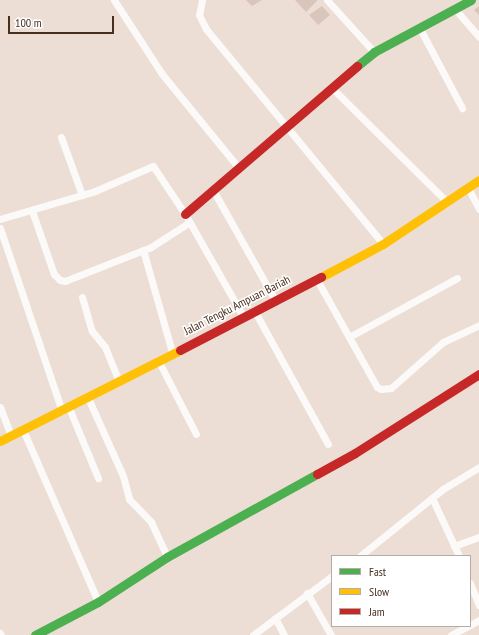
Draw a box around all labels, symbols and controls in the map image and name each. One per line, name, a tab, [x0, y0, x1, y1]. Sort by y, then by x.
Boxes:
scale bar	[10, 8, 116, 34]
text: 100 m	[15, 15, 42, 30]
street label: Jalan Tengku Ampuan Bariah	[181, 272, 293, 338]
legend	[331, 555, 471, 627]
text: Fast	[369, 564, 386, 579]
text: Slow	[369, 584, 389, 599]
text: Jam	[369, 604, 385, 619]

